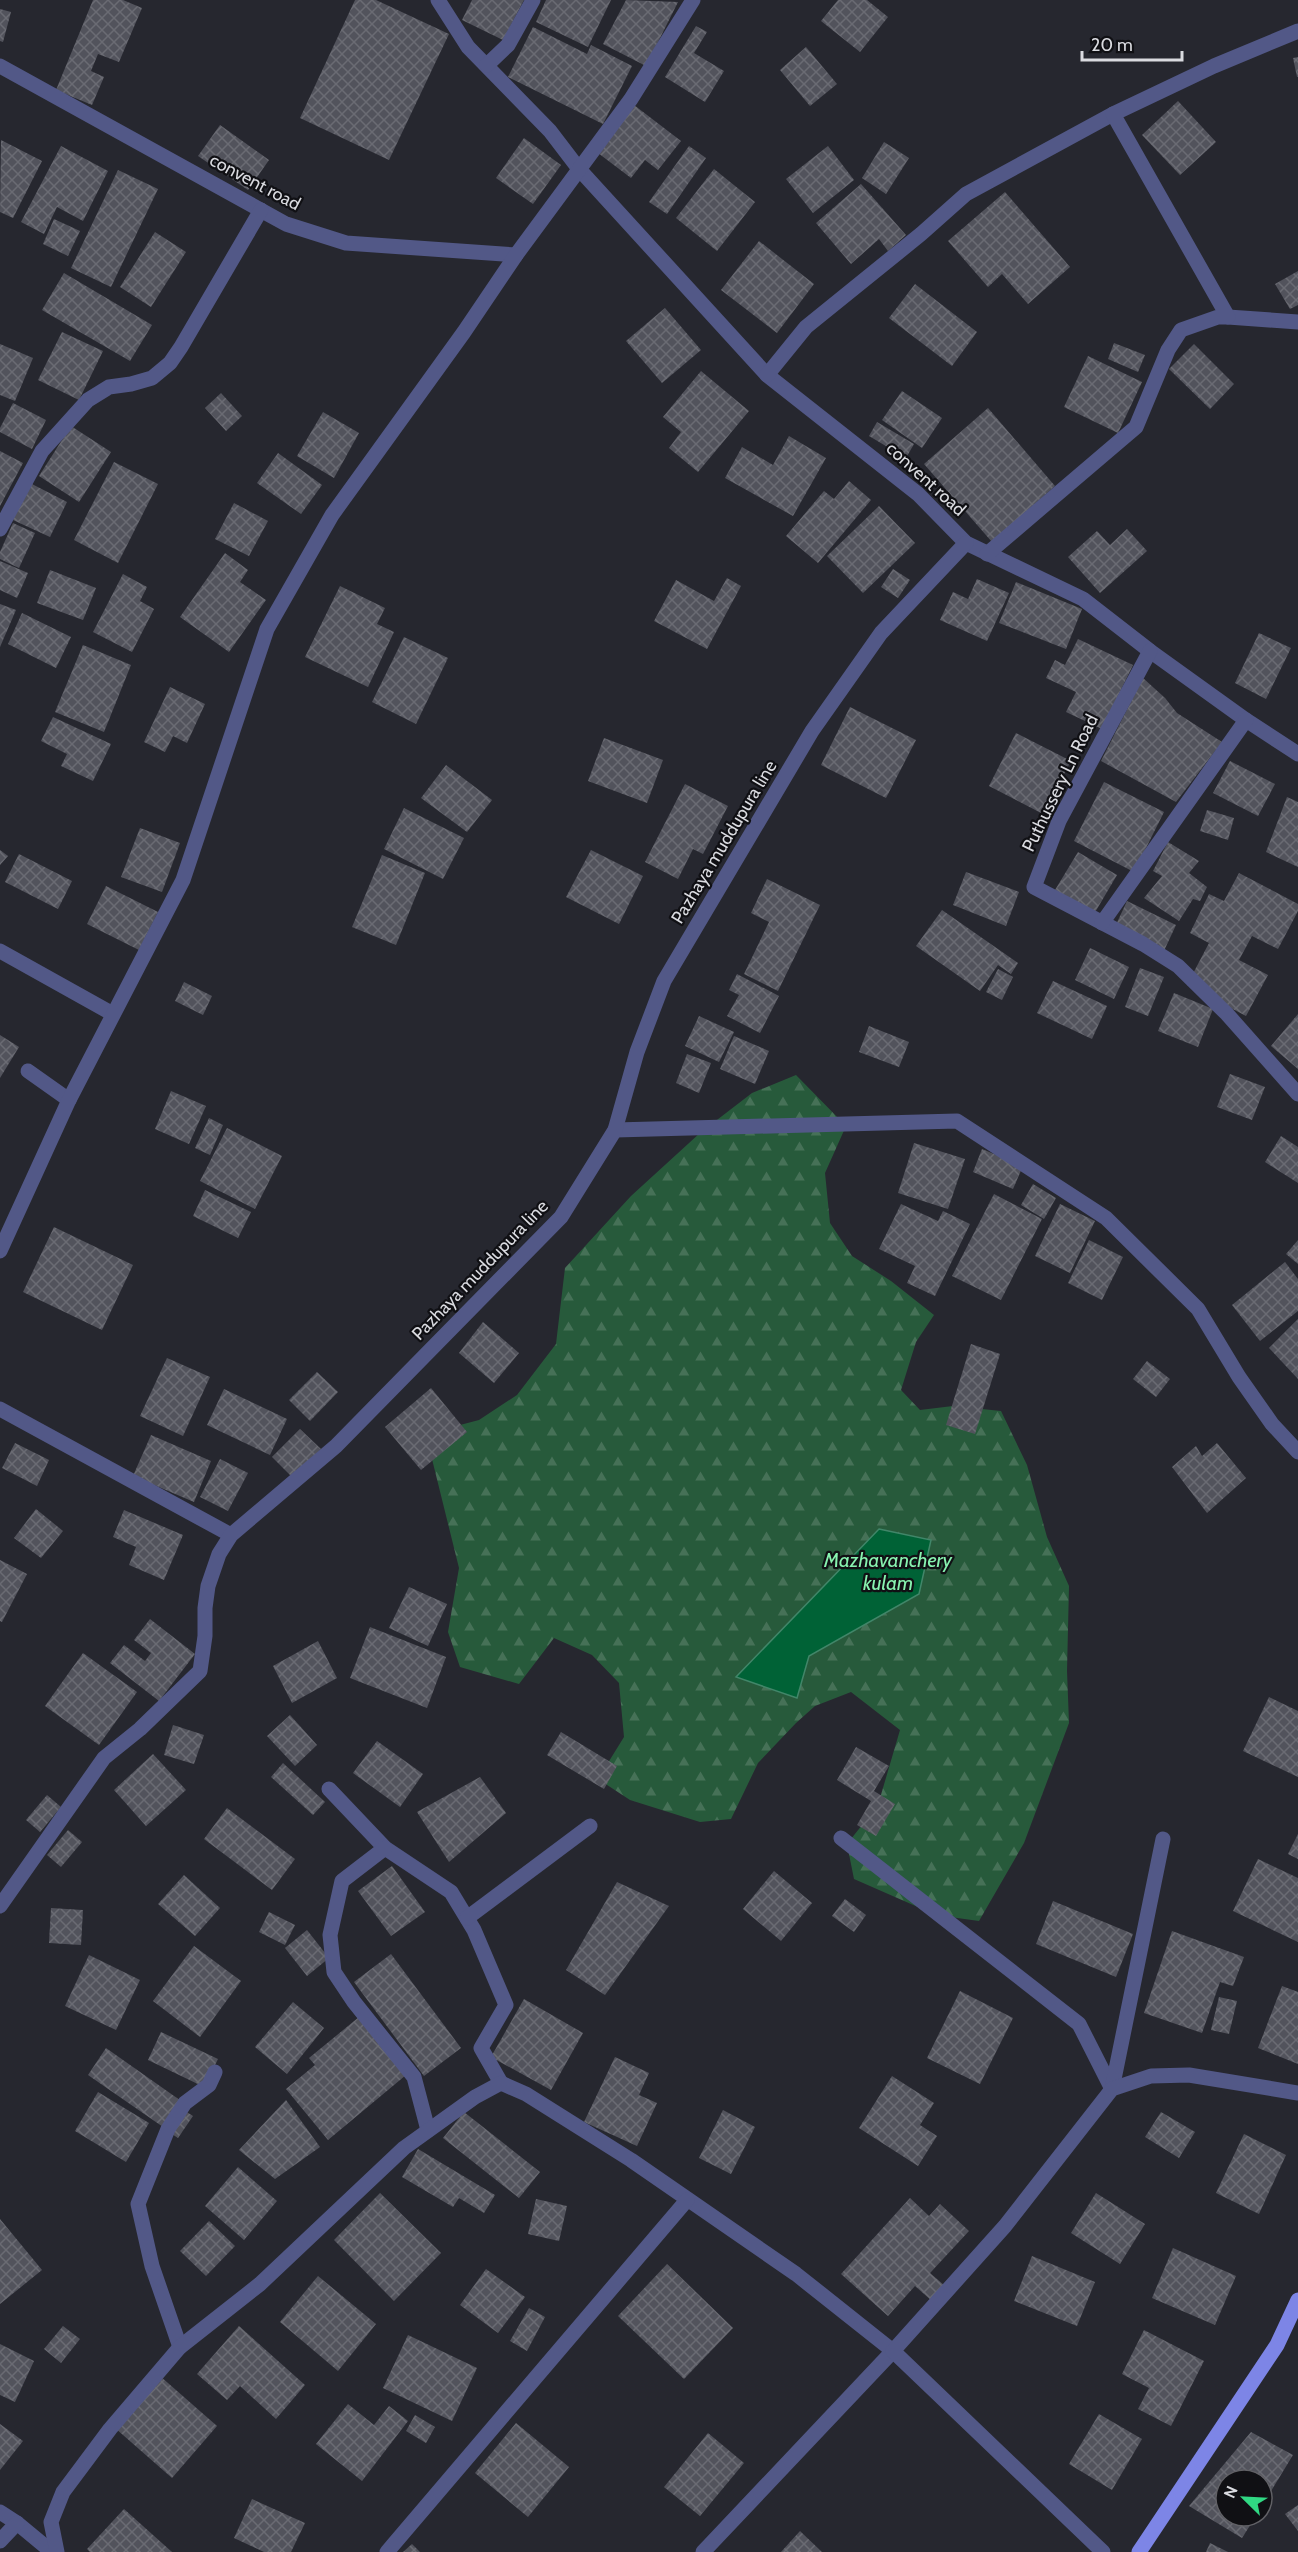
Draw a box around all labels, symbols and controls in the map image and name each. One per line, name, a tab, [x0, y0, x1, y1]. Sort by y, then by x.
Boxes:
scale bar	[1082, 24, 1182, 62]
text: 20 m	[1091, 34, 1133, 56]
street label: convent road	[206, 149, 304, 215]
street label: convent road	[882, 437, 970, 521]
street label: Puthussery Ln Road	[1017, 711, 1103, 855]
street label: Pazhaya muddupura line	[667, 756, 781, 928]
street label: Pazhaya muddupura line	[407, 1195, 553, 1345]
water label: Mazhavanchery kulam	[823, 1548, 953, 1595]
north arrow	[1214, 2468, 1274, 2528]
text: N	[1220, 2483, 1242, 2501]

